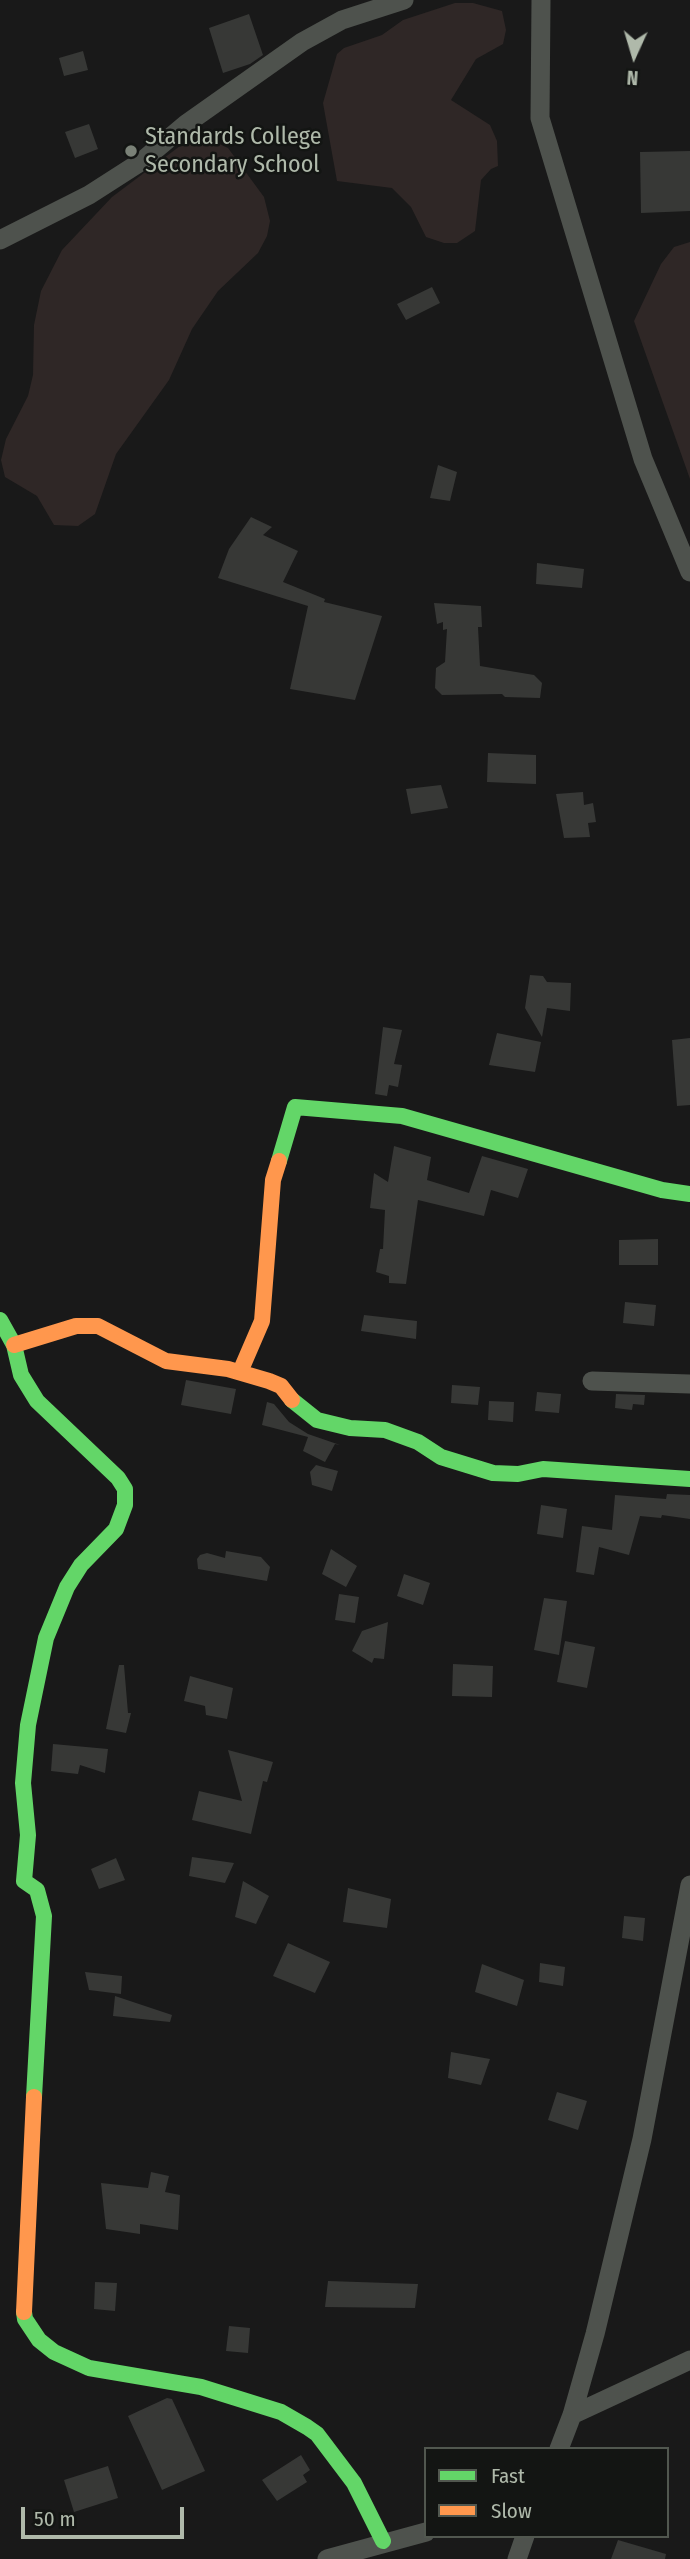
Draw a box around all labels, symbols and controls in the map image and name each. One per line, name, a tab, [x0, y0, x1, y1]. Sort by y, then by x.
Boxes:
north arrow	[599, 21, 669, 91]
text: N	[626, 66, 639, 89]
place label: Standards College Secondary School	[145, 123, 322, 179]
marker: Standards College Secondary School	[123, 143, 139, 159]
legend	[424, 2447, 669, 2538]
text: Fast	[491, 2463, 525, 2489]
scale bar	[24, 2492, 187, 2536]
text: Slow	[491, 2498, 532, 2524]
text: 50 m	[34, 2506, 76, 2532]

